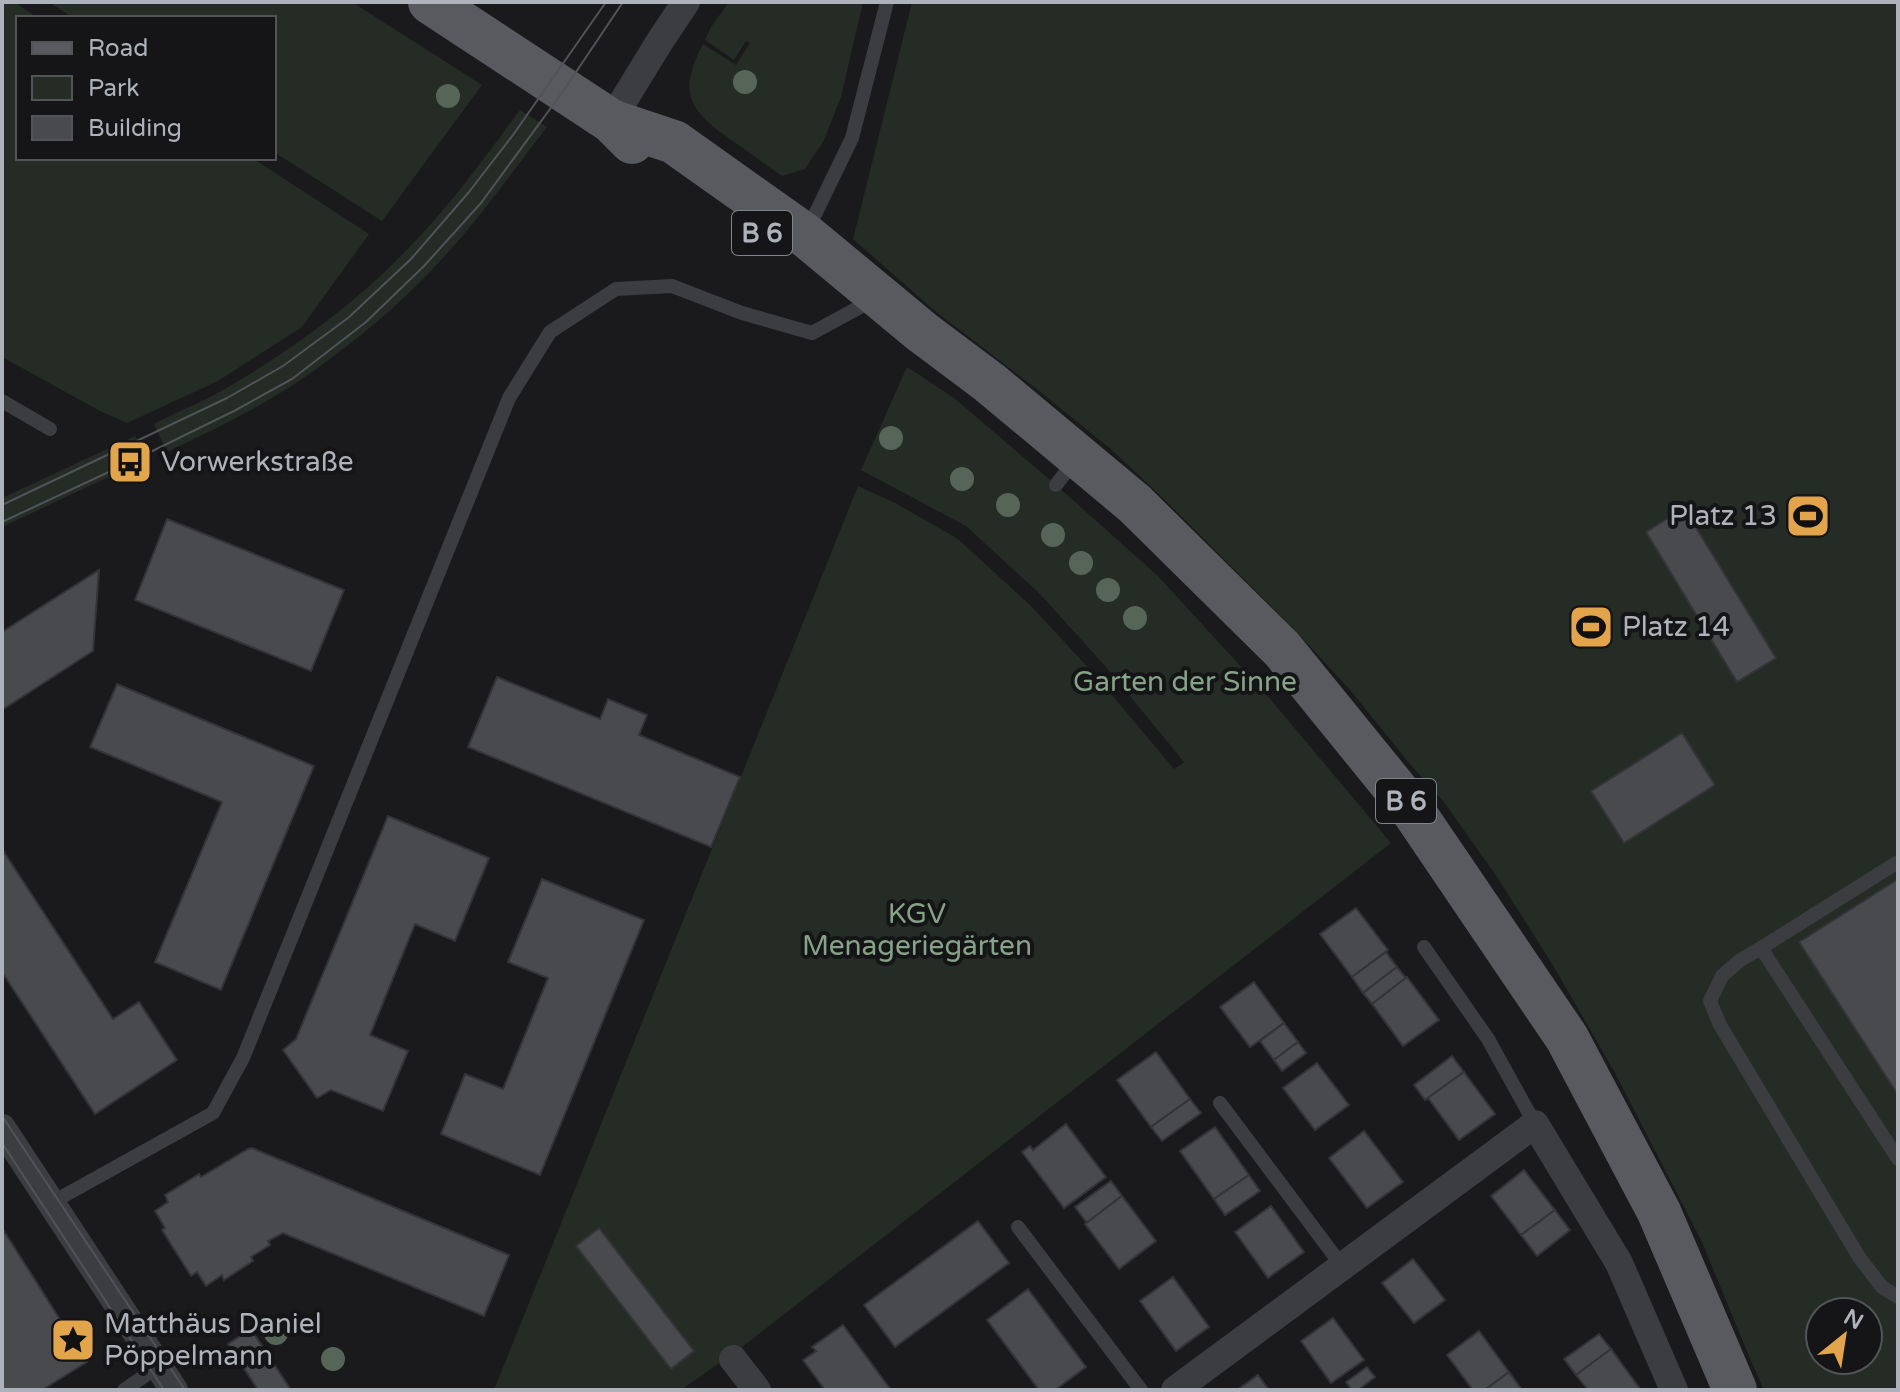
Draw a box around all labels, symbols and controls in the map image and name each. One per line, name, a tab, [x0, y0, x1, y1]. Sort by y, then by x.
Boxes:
legend	[16, 16, 276, 160]
text: Road	[88, 34, 148, 63]
text: Park	[88, 74, 139, 103]
text: Building	[88, 114, 182, 143]
road number: B 6	[732, 211, 792, 255]
bus stop icon: Vorwerkstraße	[106, 438, 154, 486]
place label: Vorwerkstraße	[161, 445, 354, 479]
sports icon: Platz 13	[1784, 492, 1832, 540]
place label: Platz 13	[1669, 499, 1777, 533]
sports icon: Platz 14	[1567, 603, 1615, 651]
place label: Platz 14	[1622, 610, 1730, 644]
park label: Garten der Sinne	[1073, 665, 1297, 699]
road number: B 6	[1376, 779, 1436, 823]
park label: KGV Menageriegärten	[802, 897, 1032, 963]
north arrow	[1804, 1296, 1884, 1376]
text: N	[1839, 1304, 1868, 1335]
place label: Matthäus Daniel Pöppelmann	[104, 1307, 322, 1373]
place icon: Matthäus Daniel Pöppelmann	[49, 1316, 97, 1364]

